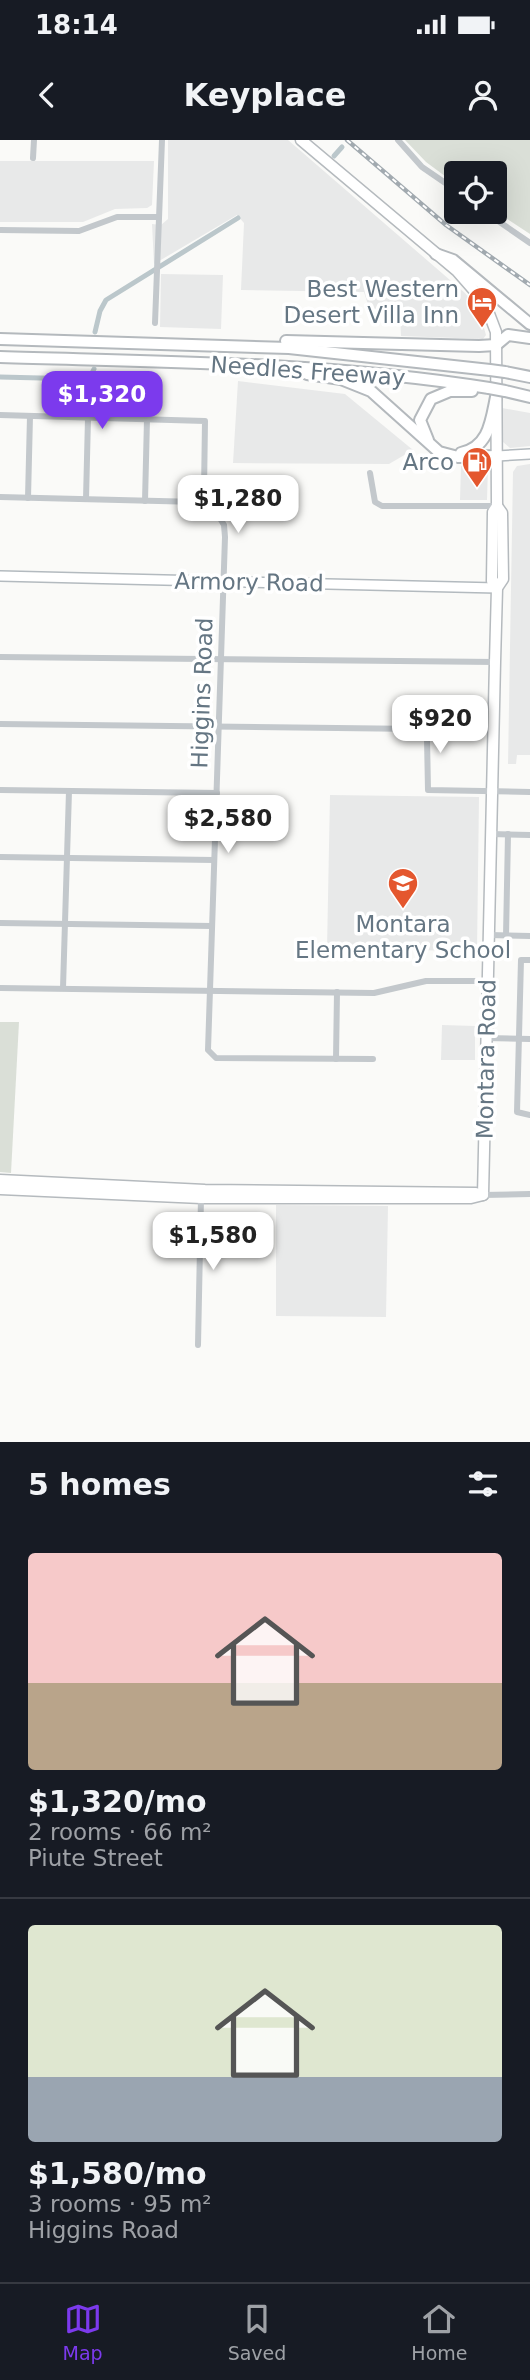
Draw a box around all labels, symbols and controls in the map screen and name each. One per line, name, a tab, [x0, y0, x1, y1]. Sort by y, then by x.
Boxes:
text: 18:14	[35, 10, 118, 40]
icon: back	[28, 76, 66, 114]
text: Keyplace	[184, 76, 346, 114]
icon: person	[464, 76, 502, 114]
map controls	[444, 161, 507, 224]
button: locate	[444, 161, 507, 224]
place label: Best Western Desert Villa Inn	[283, 276, 459, 328]
hotel icon: Best Western Desert Villa Inn	[465, 285, 499, 329]
street label: Needles Freeway	[210, 351, 406, 391]
pin: $1,320	[45, 372, 159, 431]
text: $1,320	[58, 381, 146, 407]
fuel station icon: Arco	[460, 445, 494, 489]
place label: Arco	[403, 449, 454, 475]
pin: $1,280	[181, 476, 295, 535]
text: $1,280	[194, 485, 282, 511]
street label: Armory Road	[174, 568, 324, 596]
street label: Higgins Road	[186, 617, 218, 769]
pin: $920	[399, 696, 481, 755]
text: $920	[408, 705, 472, 731]
pin: $2,580	[171, 796, 285, 855]
text: $2,580	[184, 805, 272, 831]
school or university icon: Montara Elementary School	[386, 866, 420, 910]
place label: Montara Elementary School	[295, 911, 511, 963]
street label: Montara Road	[472, 979, 500, 1139]
pin: $1,580	[156, 1212, 270, 1272]
text: $1,580	[169, 1222, 257, 1248]
icon: filters	[464, 1465, 502, 1503]
text: 5 homes	[28, 1467, 171, 1502]
icon: home	[202, 1598, 328, 1724]
text: $1,320/mo	[28, 1784, 207, 1819]
text: 2 rooms · 66 m²	[28, 1819, 212, 1845]
text: Piute Street	[28, 1845, 163, 1871]
icon: home	[202, 1970, 328, 2096]
text: $1,580/mo	[28, 2156, 207, 2191]
text: 3 rooms · 95 m²	[28, 2191, 212, 2217]
text: Higgins Road	[28, 2217, 179, 2243]
tab: Map	[63, 2300, 103, 2364]
tab: Saved	[228, 2300, 286, 2364]
tab: Home	[411, 2300, 467, 2364]

